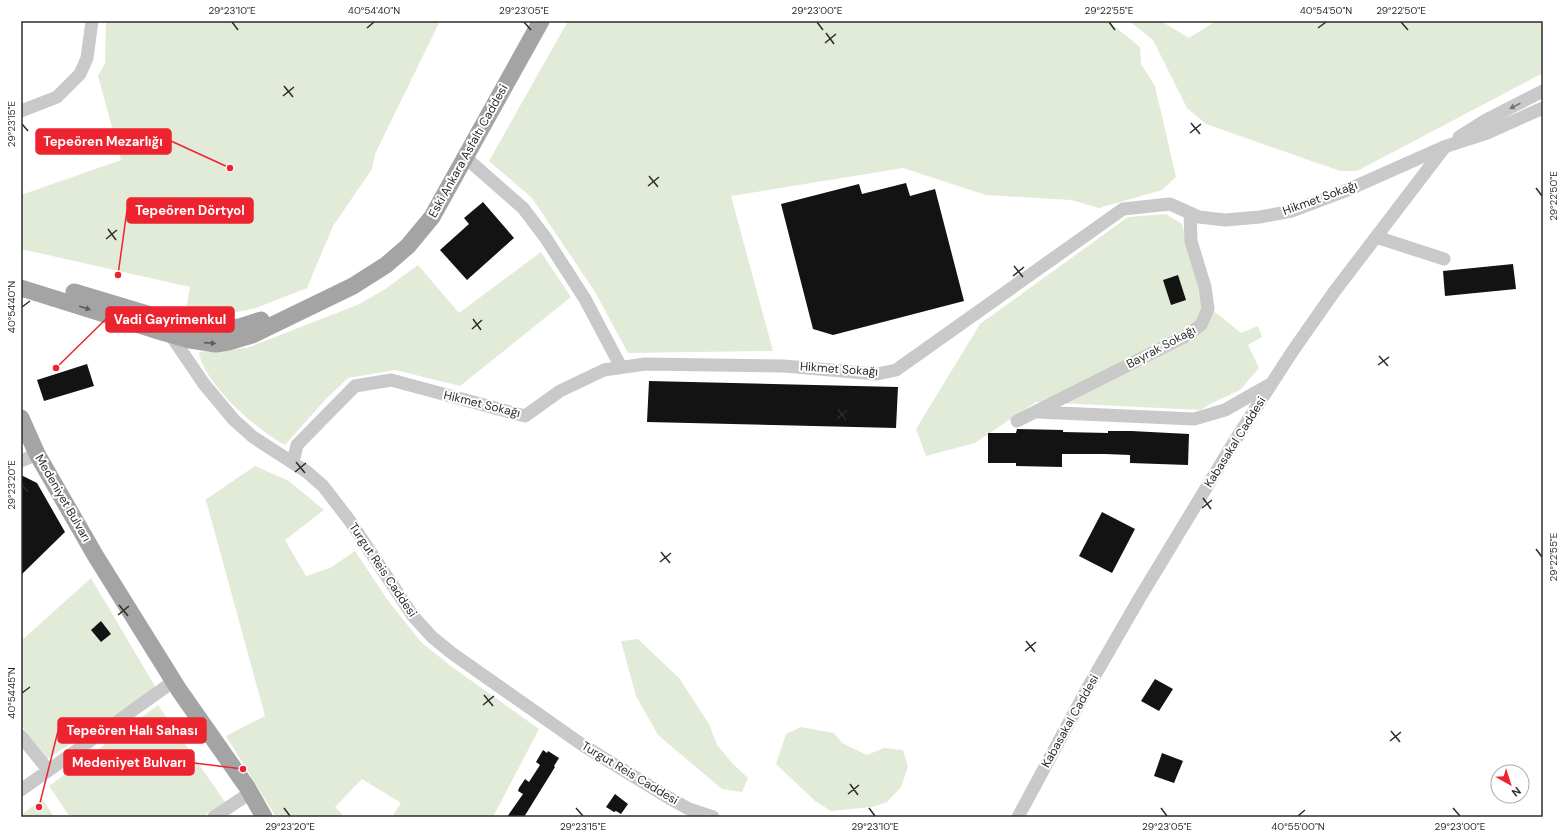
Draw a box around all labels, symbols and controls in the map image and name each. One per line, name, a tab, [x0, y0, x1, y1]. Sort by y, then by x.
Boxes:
text: 29°23'10"E	[208, 4, 256, 17]
text: 40°54'40"N	[348, 4, 400, 17]
text: 29°23'05"E	[499, 4, 549, 17]
text: 29°23'00"E	[792, 4, 843, 17]
text: 29°22'55"E	[1085, 4, 1134, 17]
text: 40°54'50"N	[1300, 4, 1352, 17]
text: 29°22'50"E	[1376, 4, 1426, 17]
street label: Eski Ankara Asfaltı Caddesi	[425, 81, 511, 220]
text: 29°23'15"E	[5, 101, 18, 147]
one-way arrow	[1509, 103, 1520, 109]
callout: Tepeören Mezarlığı	[36, 129, 171, 154]
text: Tepeören Mezarlığı	[43, 133, 163, 150]
text: 29°22'50"E	[1547, 171, 1560, 221]
street label: Hikmet Sokağı	[1280, 177, 1360, 219]
callout: Tepeören Dörtyol	[127, 198, 253, 223]
text: Tepeören Dörtyol	[135, 202, 245, 219]
text: 40°54'40"N	[5, 281, 18, 333]
one-way arrow	[79, 305, 91, 311]
callout: Vadi Gayrimenkul	[106, 307, 234, 332]
text: Vadi Gayrimenkul	[114, 311, 226, 328]
street label: Bayrak Sokağı	[1123, 322, 1199, 372]
one-way arrow	[204, 339, 216, 346]
street label: Hikmet Sokağı	[799, 358, 879, 380]
street label: Hikmet Sokağı	[442, 387, 522, 421]
street label: Kabasakal Caddesi	[1201, 393, 1269, 490]
street label: Medeniyet Bulvarı	[32, 452, 94, 544]
text: 29°23'20"E	[5, 460, 18, 510]
street label: Turgut Reis Caddesi	[346, 520, 421, 620]
text: 29°22'55"E	[1547, 532, 1560, 581]
text: 40°54'45"N	[5, 667, 18, 719]
street label: Kabasakal Caddesi	[1038, 671, 1102, 770]
callout: Tepeören Halı Sahası	[58, 718, 206, 743]
text: Tepeören Halı Sahası	[66, 722, 198, 739]
street label: Turgut Reis Caddesi	[579, 738, 682, 808]
callout: Medeniyet Bulvarı	[64, 750, 194, 775]
text: Medeniyet Bulvarı	[72, 754, 186, 771]
north arrow	[1490, 764, 1530, 804]
text: N	[1509, 784, 1524, 800]
text: 29°23'20"E	[265, 820, 315, 833]
text: 29°23'15"E	[560, 820, 606, 833]
text: 29°23'10"E	[851, 820, 899, 833]
text: 29°23'05"E	[1142, 820, 1192, 833]
text: 40°55'00"N	[1271, 820, 1325, 833]
text: 29°23'00"E	[1435, 820, 1486, 833]

